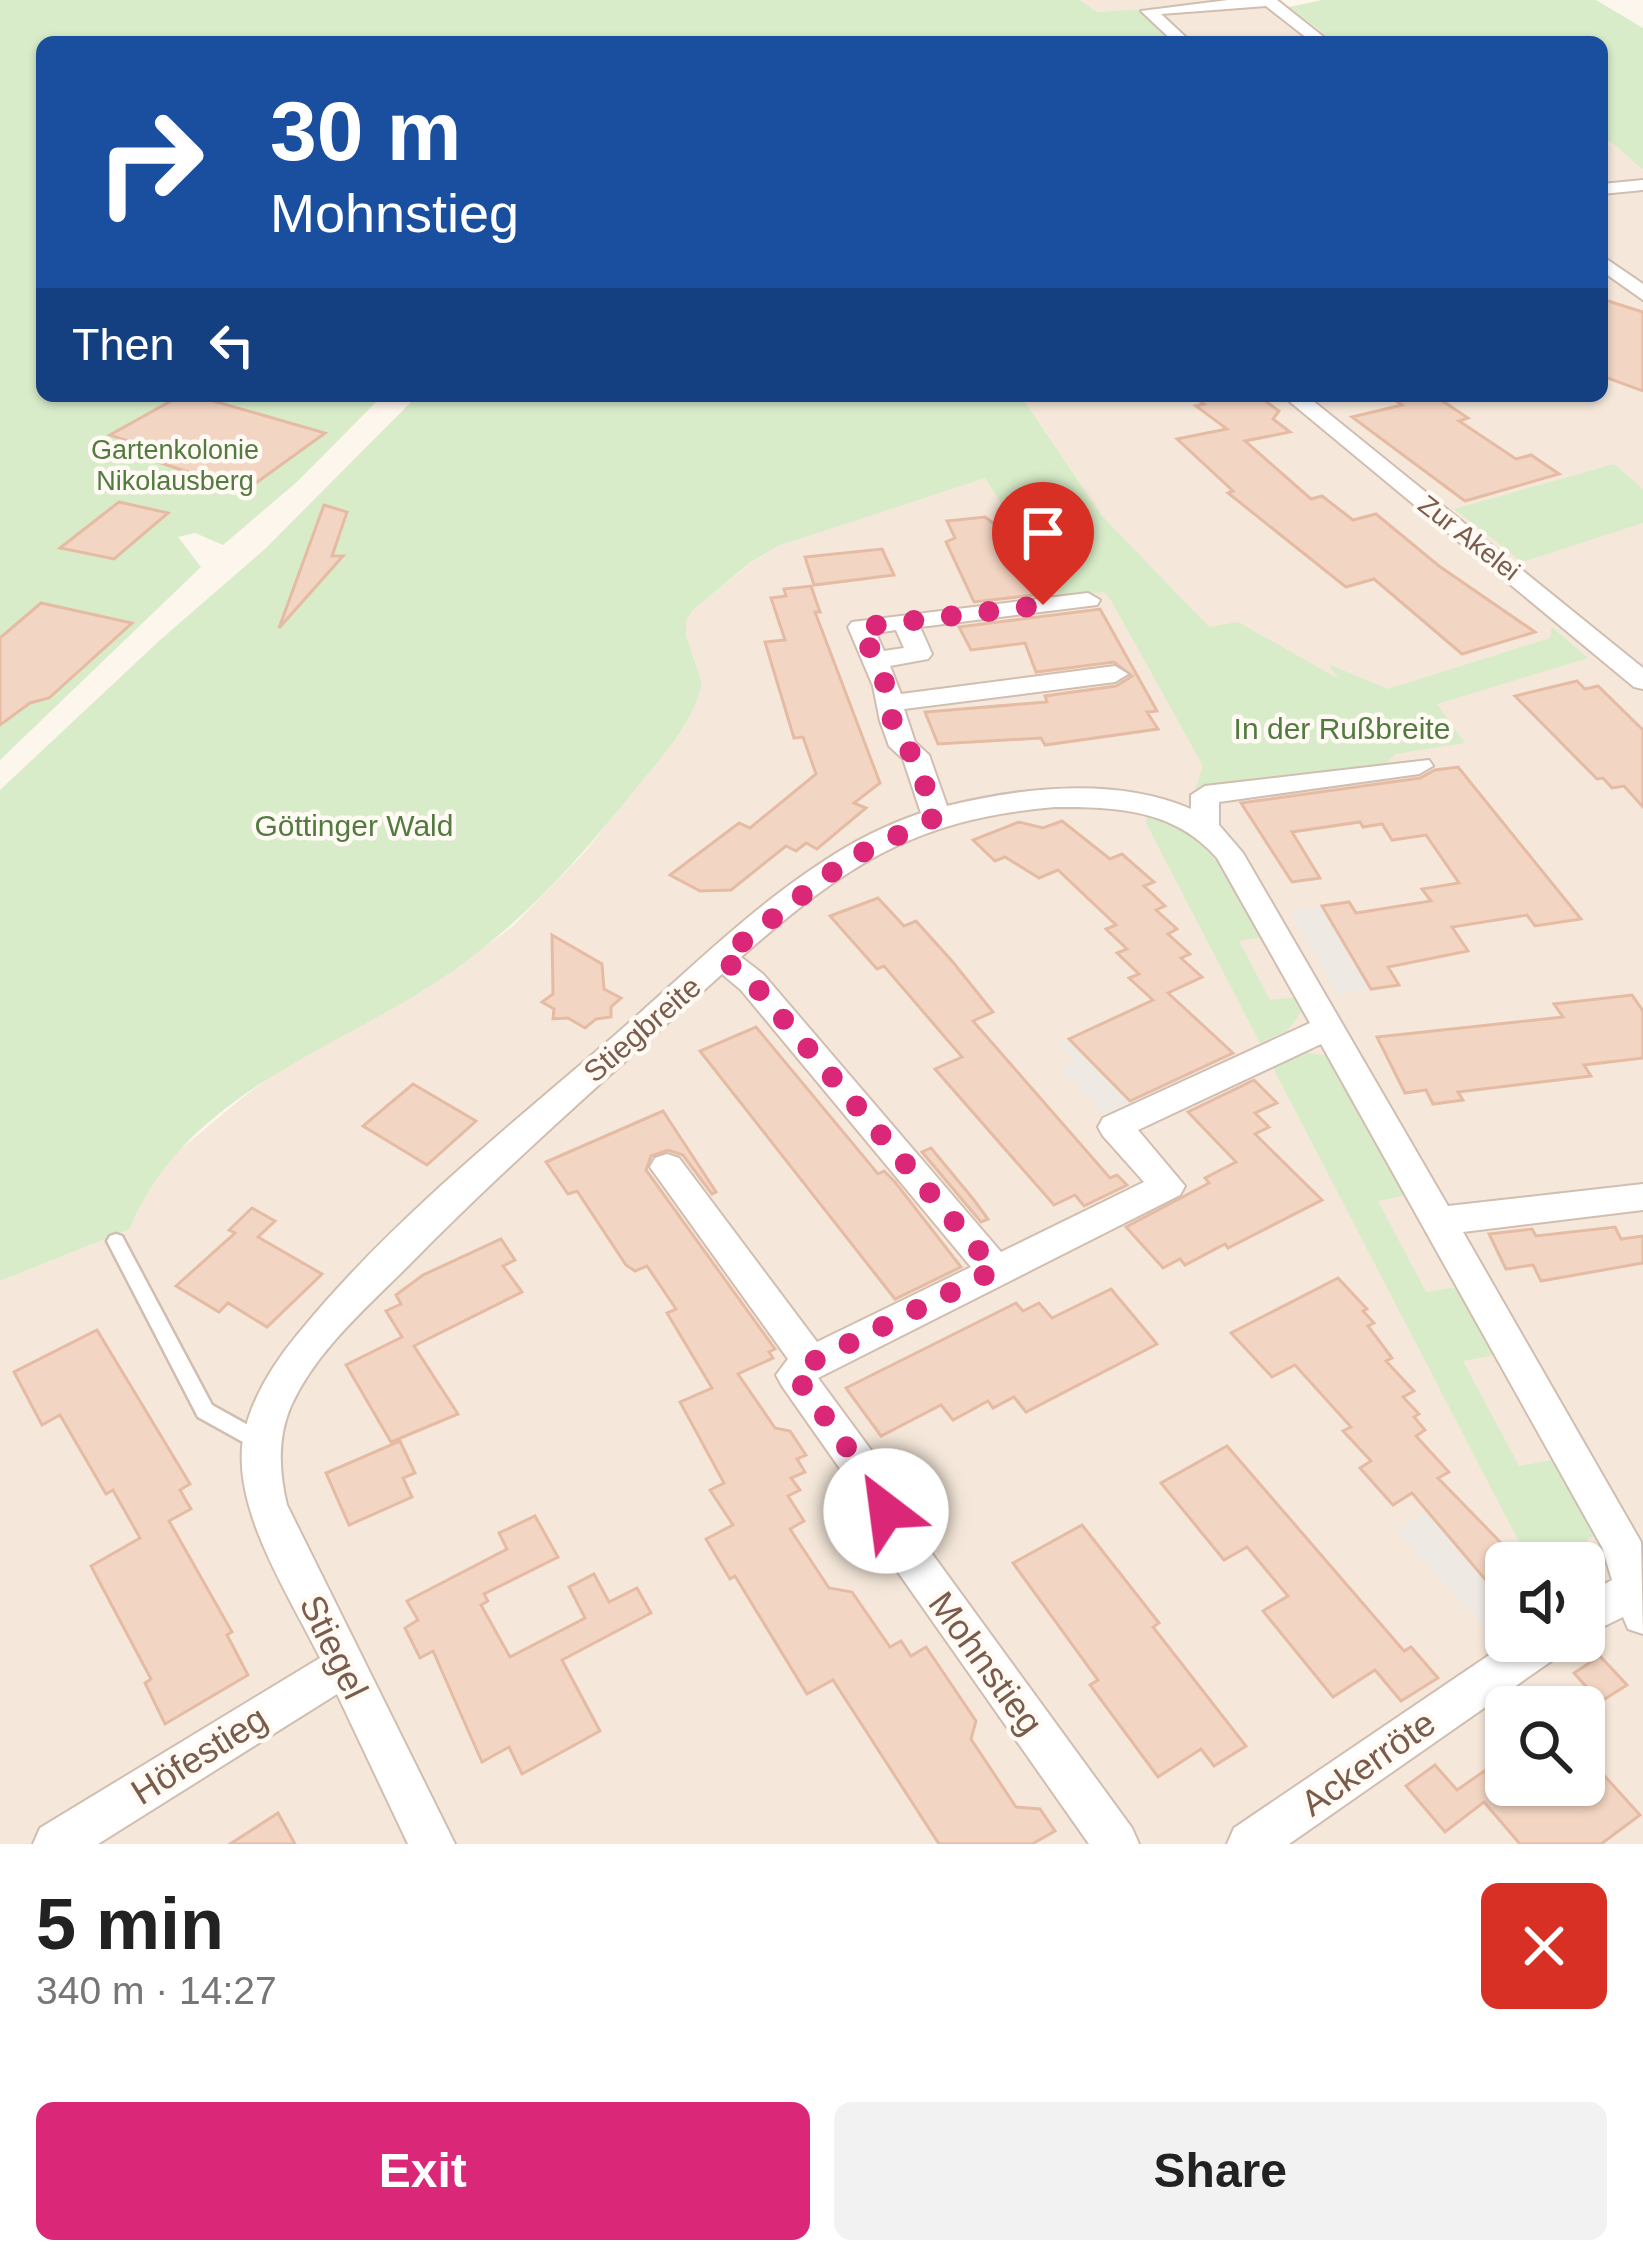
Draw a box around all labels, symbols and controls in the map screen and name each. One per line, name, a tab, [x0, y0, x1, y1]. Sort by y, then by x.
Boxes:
icon: right	[72, 84, 228, 240]
text: 30 m	[270, 84, 461, 178]
text: Mohnstieg	[270, 183, 519, 243]
icon: left	[199, 312, 265, 378]
text: Then	[72, 319, 175, 370]
park label: Gartenkolonie Nikolausberg	[91, 435, 259, 496]
pin	[992, 482, 1094, 605]
street label: Zur Akelei	[1412, 489, 1526, 587]
icon: arrive	[1010, 500, 1076, 566]
park label: In der Rußbreite	[1234, 712, 1450, 745]
park label: Göttinger Wald	[255, 809, 453, 842]
street label: Stiegbreite	[577, 969, 707, 1089]
position arrow	[823, 1448, 949, 1574]
map controls	[1485, 1542, 1605, 1806]
button: sound	[1485, 1542, 1605, 1662]
street label: Mohnstieg	[921, 1584, 1051, 1742]
street label: Stiegel	[291, 1589, 377, 1705]
button: search	[1485, 1686, 1605, 1806]
street label: Höfestieg	[124, 1697, 274, 1813]
street label: Ackerröte	[1293, 1702, 1443, 1824]
button: close	[1481, 1883, 1607, 2009]
text: 5 min	[36, 1884, 224, 1964]
text: 340 m · 14:27	[36, 1969, 277, 2012]
button: Exit	[36, 2102, 810, 2240]
button: Share	[834, 2102, 1607, 2240]

